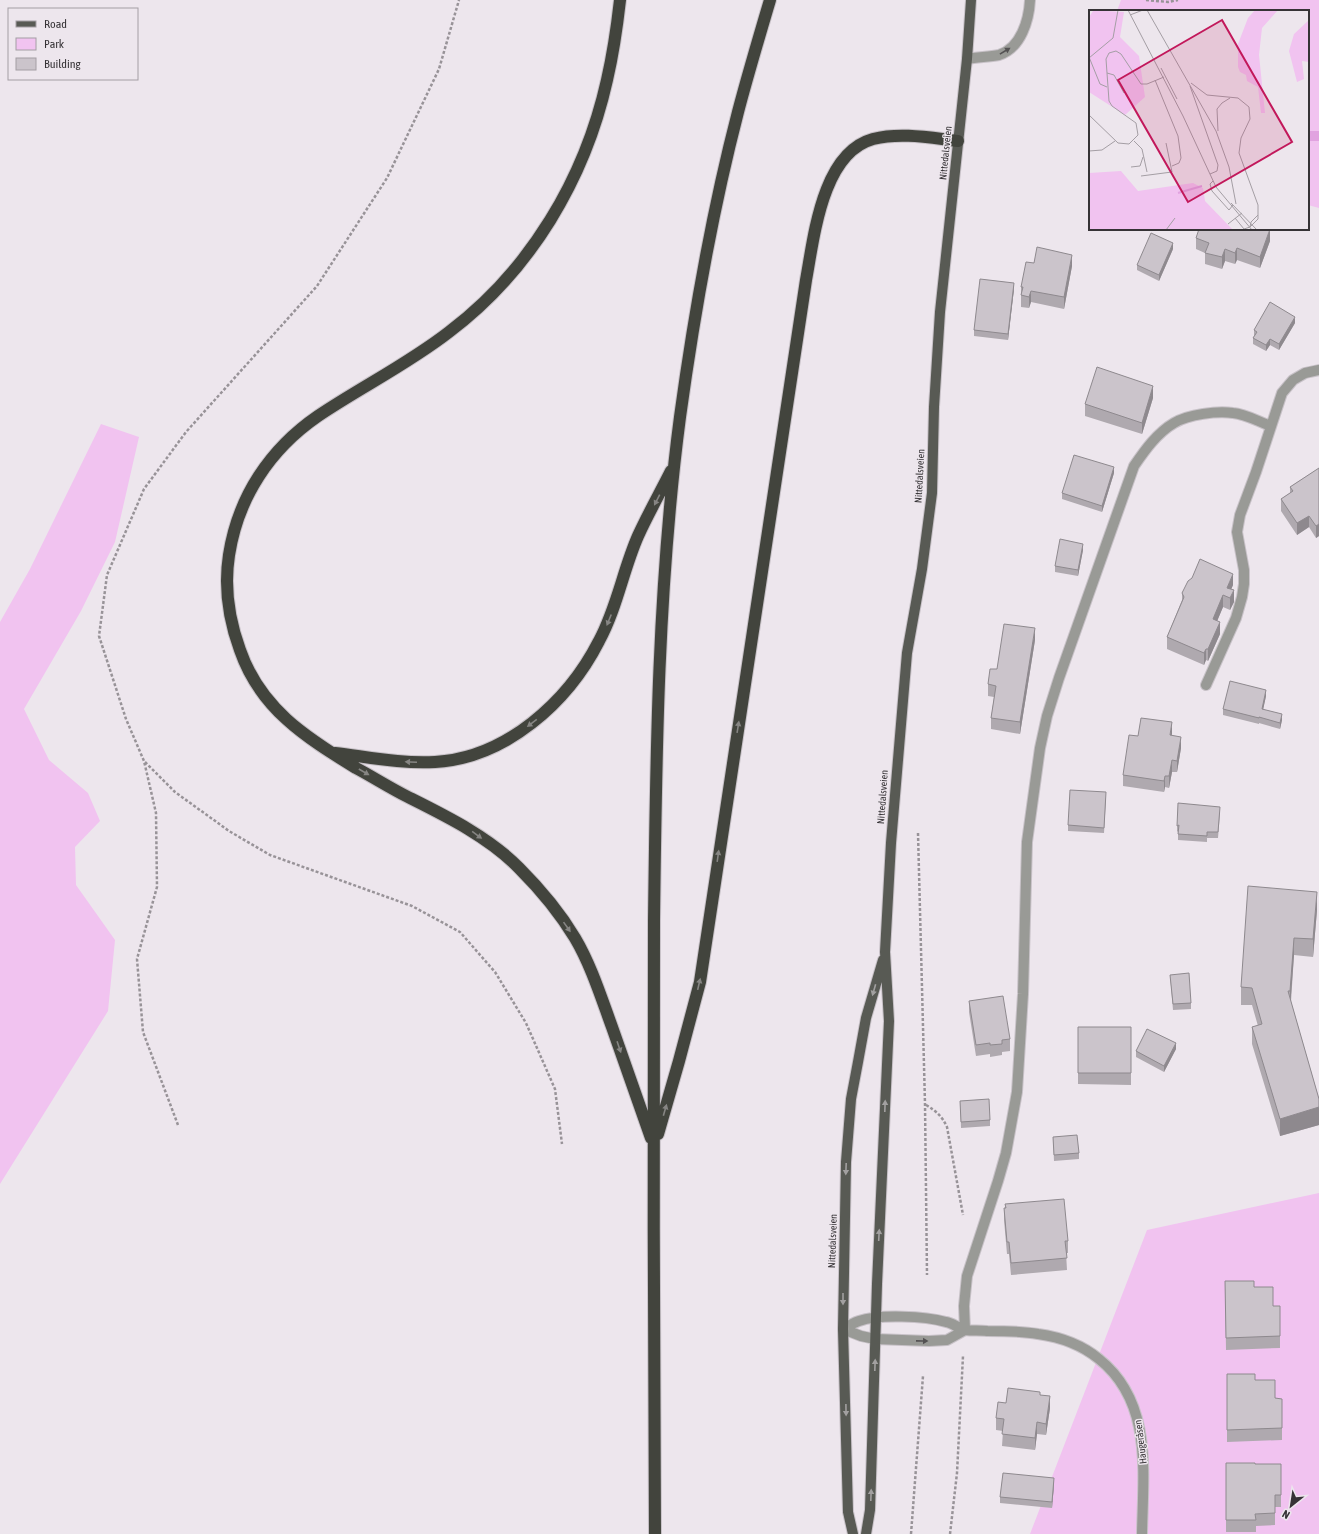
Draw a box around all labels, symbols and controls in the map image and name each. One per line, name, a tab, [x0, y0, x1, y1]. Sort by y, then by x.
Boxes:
legend	[8, 8, 138, 80]
inset map	[1089, 10, 1309, 230]
text: Road	[44, 17, 67, 31]
text: Park	[44, 37, 65, 51]
one-way arrow	[1000, 47, 1010, 55]
text: Building	[44, 57, 82, 71]
street label: Nittedalsveien	[937, 125, 954, 181]
street label: Nittedalsveien	[913, 449, 926, 503]
one-way arrow	[654, 494, 660, 505]
one-way arrow	[605, 614, 611, 626]
one-way arrow	[526, 719, 537, 727]
one-way arrow	[735, 721, 741, 733]
one-way arrow	[405, 758, 417, 765]
one-way arrow	[358, 768, 370, 775]
street label: Nittedalsveien	[875, 769, 890, 824]
one-way arrow	[472, 831, 482, 839]
one-way arrow	[716, 850, 722, 862]
one-way arrow	[563, 922, 572, 933]
one-way arrow	[697, 978, 703, 990]
one-way arrow	[871, 984, 877, 996]
one-way arrow	[616, 1041, 622, 1053]
one-way arrow	[881, 1100, 888, 1112]
one-way arrow	[662, 1103, 668, 1115]
one-way arrow	[842, 1163, 849, 1175]
street label: Nittedalsveien	[826, 1214, 839, 1268]
one-way arrow	[876, 1229, 882, 1242]
one-way arrow	[840, 1293, 846, 1306]
one-way arrow	[916, 1338, 929, 1344]
one-way arrow	[871, 1359, 878, 1371]
one-way arrow	[843, 1404, 849, 1417]
street label: Haugeråsen	[1132, 1419, 1149, 1465]
north arrow	[1271, 1486, 1311, 1526]
one-way arrow	[868, 1488, 874, 1501]
text: N	[1280, 1508, 1292, 1521]

